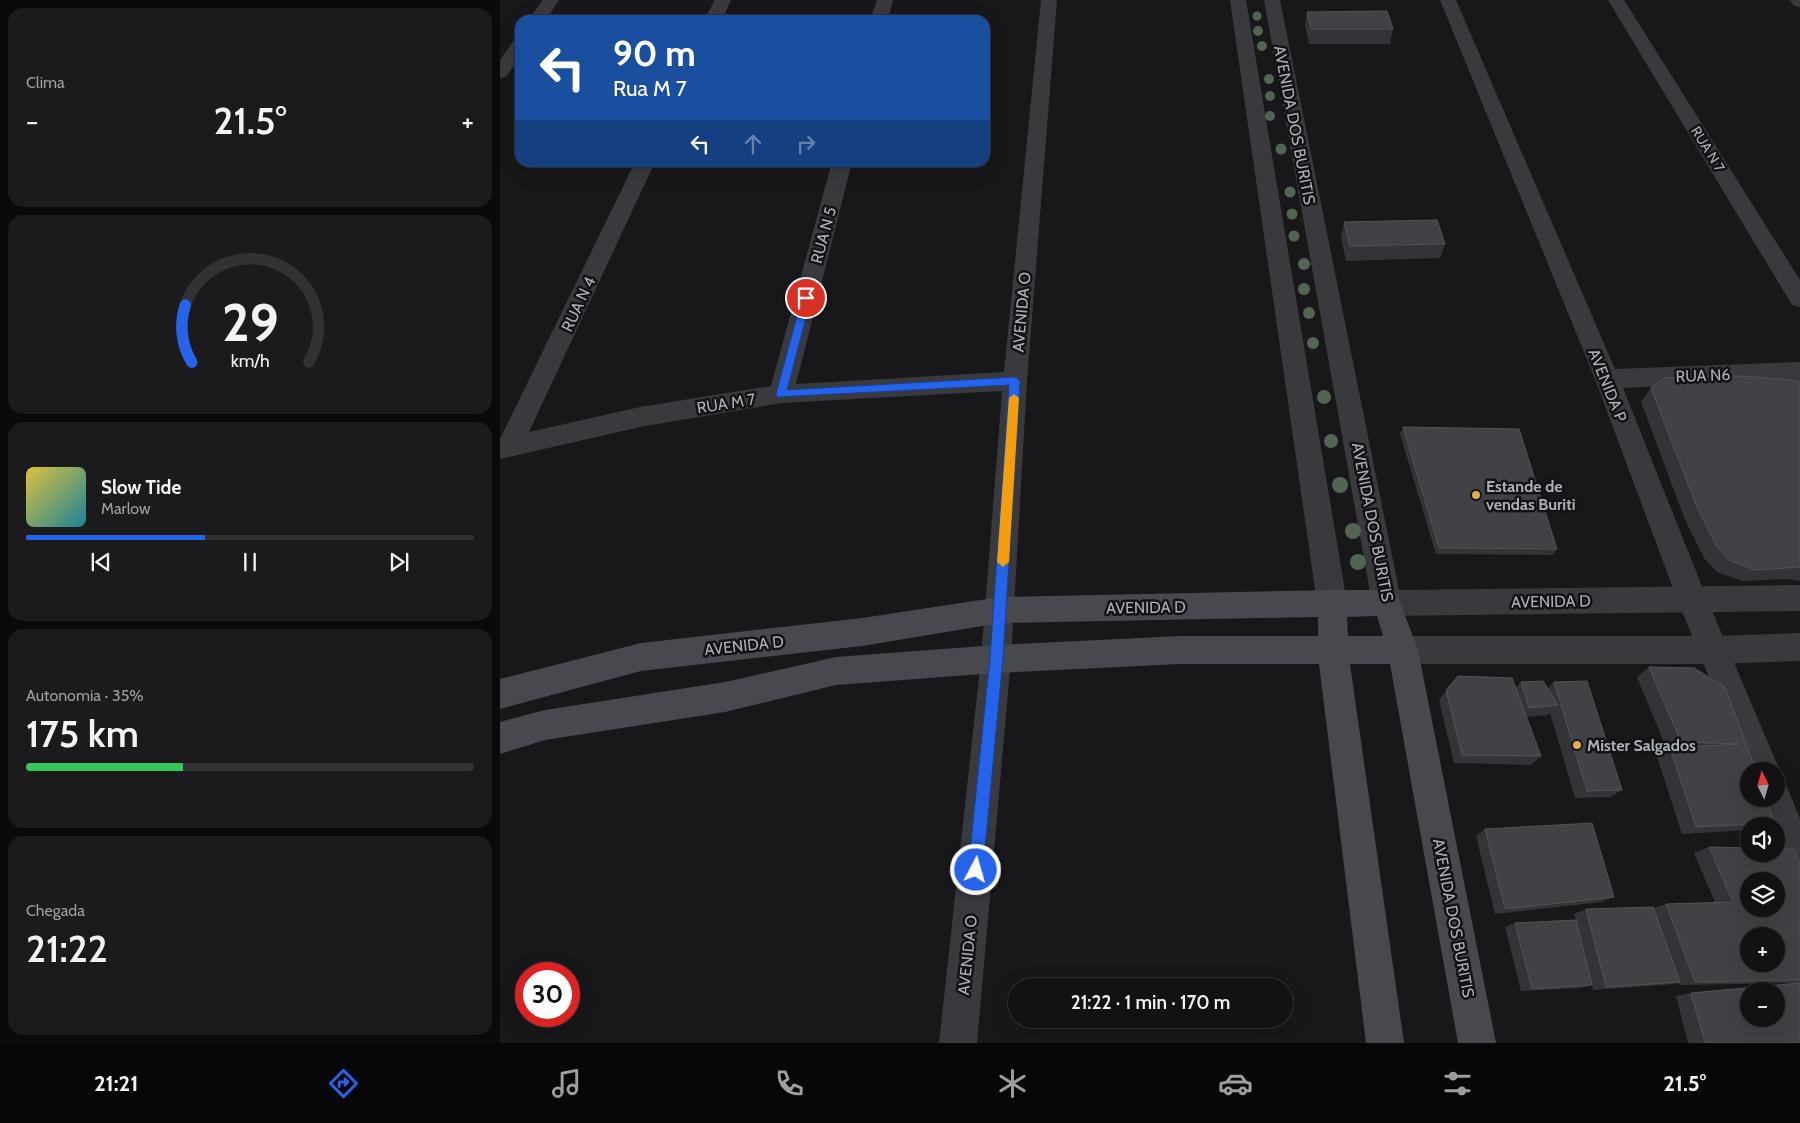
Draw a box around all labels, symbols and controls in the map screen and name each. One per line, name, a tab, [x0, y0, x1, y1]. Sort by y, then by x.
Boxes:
text: 90 m	[613, 32, 696, 75]
icon: left	[530, 35, 595, 100]
street label: AVENIDA DOS BURITIS	[1270, 44, 1319, 206]
text: Clima	[26, 73, 65, 92]
text: Rua M 7	[613, 75, 687, 102]
text: 21.5°	[213, 97, 287, 144]
text: −	[26, 104, 38, 138]
text: +	[462, 104, 474, 138]
street label: RUA N 7	[1687, 123, 1729, 175]
icon: left	[686, 130, 714, 158]
icon: ahead	[739, 130, 767, 158]
icon: right	[792, 130, 820, 158]
street label: RUA N 5	[807, 205, 840, 266]
street label: AVENIDA O	[1009, 271, 1034, 353]
street label: RUA N 4	[557, 274, 599, 335]
pin	[785, 277, 827, 319]
icon: arrive	[792, 284, 820, 312]
text: 29	[222, 291, 278, 354]
street label: AVENIDA P	[1584, 346, 1631, 424]
text: km/h	[230, 350, 270, 371]
street label: RUA N6	[1675, 365, 1731, 386]
street label: RUA M 7	[695, 389, 757, 417]
street label: AVENIDA DOS BURITIS	[1348, 441, 1397, 603]
text: Slow Tide	[101, 476, 181, 499]
place label: Estande de vendas Buriti	[1486, 477, 1576, 514]
marker: Estande de vendas Buriti	[1470, 489, 1482, 501]
text: Marlow	[101, 499, 151, 518]
icon: previous	[87, 548, 115, 576]
icon: pause	[236, 548, 264, 576]
icon: next	[385, 548, 413, 576]
street label: AVENIDA D	[1511, 591, 1591, 612]
street label: AVENIDA D	[1106, 597, 1186, 618]
street label: AVENIDA D	[703, 632, 785, 659]
text: Autonomia · 35%	[26, 686, 144, 705]
text: 175 km	[26, 710, 139, 757]
place label: Mister Salgados	[1587, 736, 1696, 755]
marker: Mister Salgados	[1571, 739, 1583, 751]
north arrow	[1740, 762, 1785, 808]
map controls	[1740, 762, 1785, 1027]
button: sound	[1740, 817, 1785, 862]
street label: AVENIDA DOS BURITIS	[1429, 837, 1478, 999]
position arrow	[949, 843, 1001, 895]
button: layers	[1740, 872, 1785, 917]
text: Chegada	[26, 901, 85, 920]
street label: AVENIDA O	[954, 914, 981, 996]
text: 21:22	[26, 925, 108, 972]
button: +	[1740, 927, 1785, 972]
speed limit sign: 30	[515, 962, 580, 1027]
button: −	[1740, 982, 1785, 1027]
text: 21:22 · 1 min · 170 m	[1071, 991, 1230, 1014]
icon: directions	[326, 1066, 361, 1101]
icon: music	[549, 1066, 584, 1101]
icon: phone	[772, 1066, 807, 1101]
icon: climate	[995, 1066, 1030, 1101]
icon: car	[1218, 1066, 1253, 1101]
icon: filters	[1440, 1066, 1475, 1101]
text: 21:21	[94, 1070, 138, 1097]
text: 21.5°	[1663, 1070, 1706, 1097]

